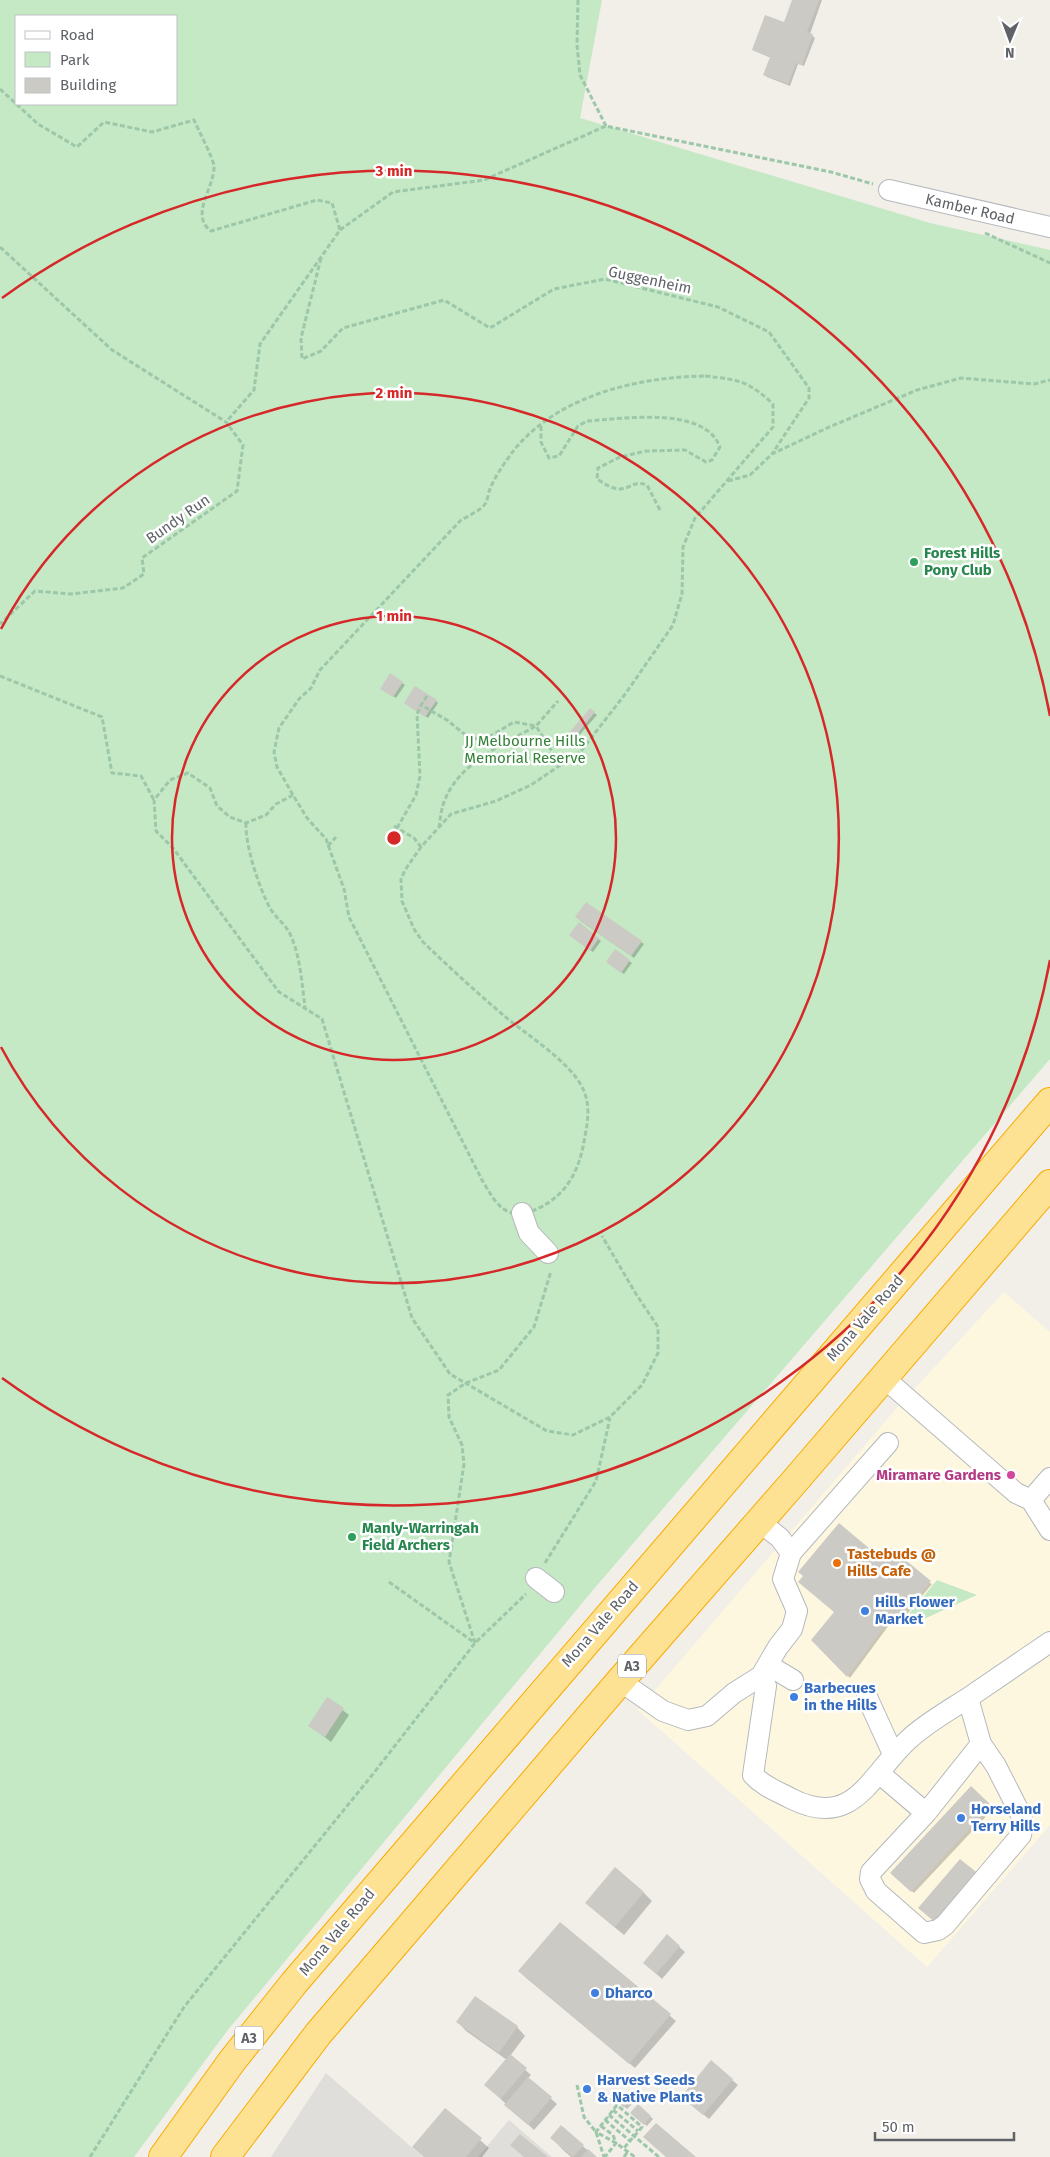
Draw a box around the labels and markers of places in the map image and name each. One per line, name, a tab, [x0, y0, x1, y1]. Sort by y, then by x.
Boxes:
place label: Forest Hills Pony Club	[924, 544, 1000, 579]
marker: Forest Hills Pony Club	[908, 556, 920, 568]
centre of rings	[385, 829, 403, 847]
place label: Miramare Gardens	[876, 1466, 1001, 1484]
marker: Miramare Gardens	[1005, 1469, 1017, 1481]
place label: Manly-Warringah Field Archers	[362, 1519, 479, 1554]
marker: Manly-Warringah Field Archers	[346, 1531, 358, 1543]
place label: Tastebuds @ Hills Cafe	[847, 1545, 936, 1580]
marker: Tastebuds @ Hills Cafe	[831, 1557, 843, 1569]
place label: Hills Flower Market	[875, 1593, 956, 1628]
marker: Hills Flower Market	[859, 1605, 871, 1617]
place label: Barbecues in the Hills	[804, 1679, 877, 1714]
marker: Barbecues in the Hills	[788, 1691, 800, 1703]
place label: Horseland Terry Hills	[971, 1800, 1041, 1835]
marker: Horseland Terry Hills	[955, 1812, 967, 1824]
place label: Dharco	[605, 1984, 653, 2002]
marker: Dharco	[589, 1987, 601, 1999]
place label: Harvest Seeds & Native Plants	[597, 2071, 703, 2106]
marker: Harvest Seeds & Native Plants	[581, 2083, 593, 2095]

